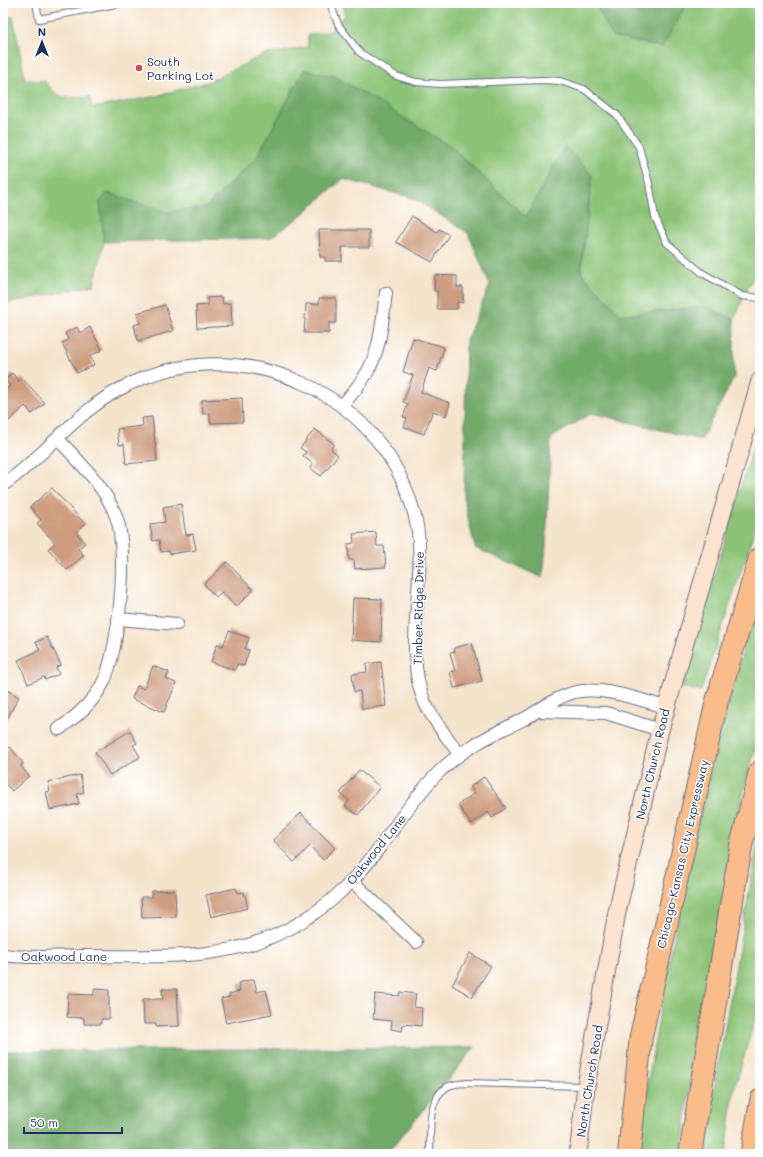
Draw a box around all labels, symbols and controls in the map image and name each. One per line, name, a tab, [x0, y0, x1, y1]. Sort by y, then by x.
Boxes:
north arrow	[22, 22, 62, 62]
text: N	[38, 24, 46, 39]
place label: South Parking Lot	[147, 53, 214, 83]
marker: South Parking Lot	[134, 63, 144, 73]
street label: Timber Ridge Drive	[409, 551, 427, 665]
street label: North Church Road	[631, 707, 673, 821]
street label: Chicago-Kansas City Expressway	[652, 758, 712, 950]
street label: Oakwood Lane	[343, 810, 409, 888]
street label: Oakwood Lane	[21, 948, 107, 964]
street label: North Church Road	[572, 1023, 606, 1138]
scale bar	[24, 1109, 122, 1135]
text: 50 m	[30, 1114, 58, 1130]

